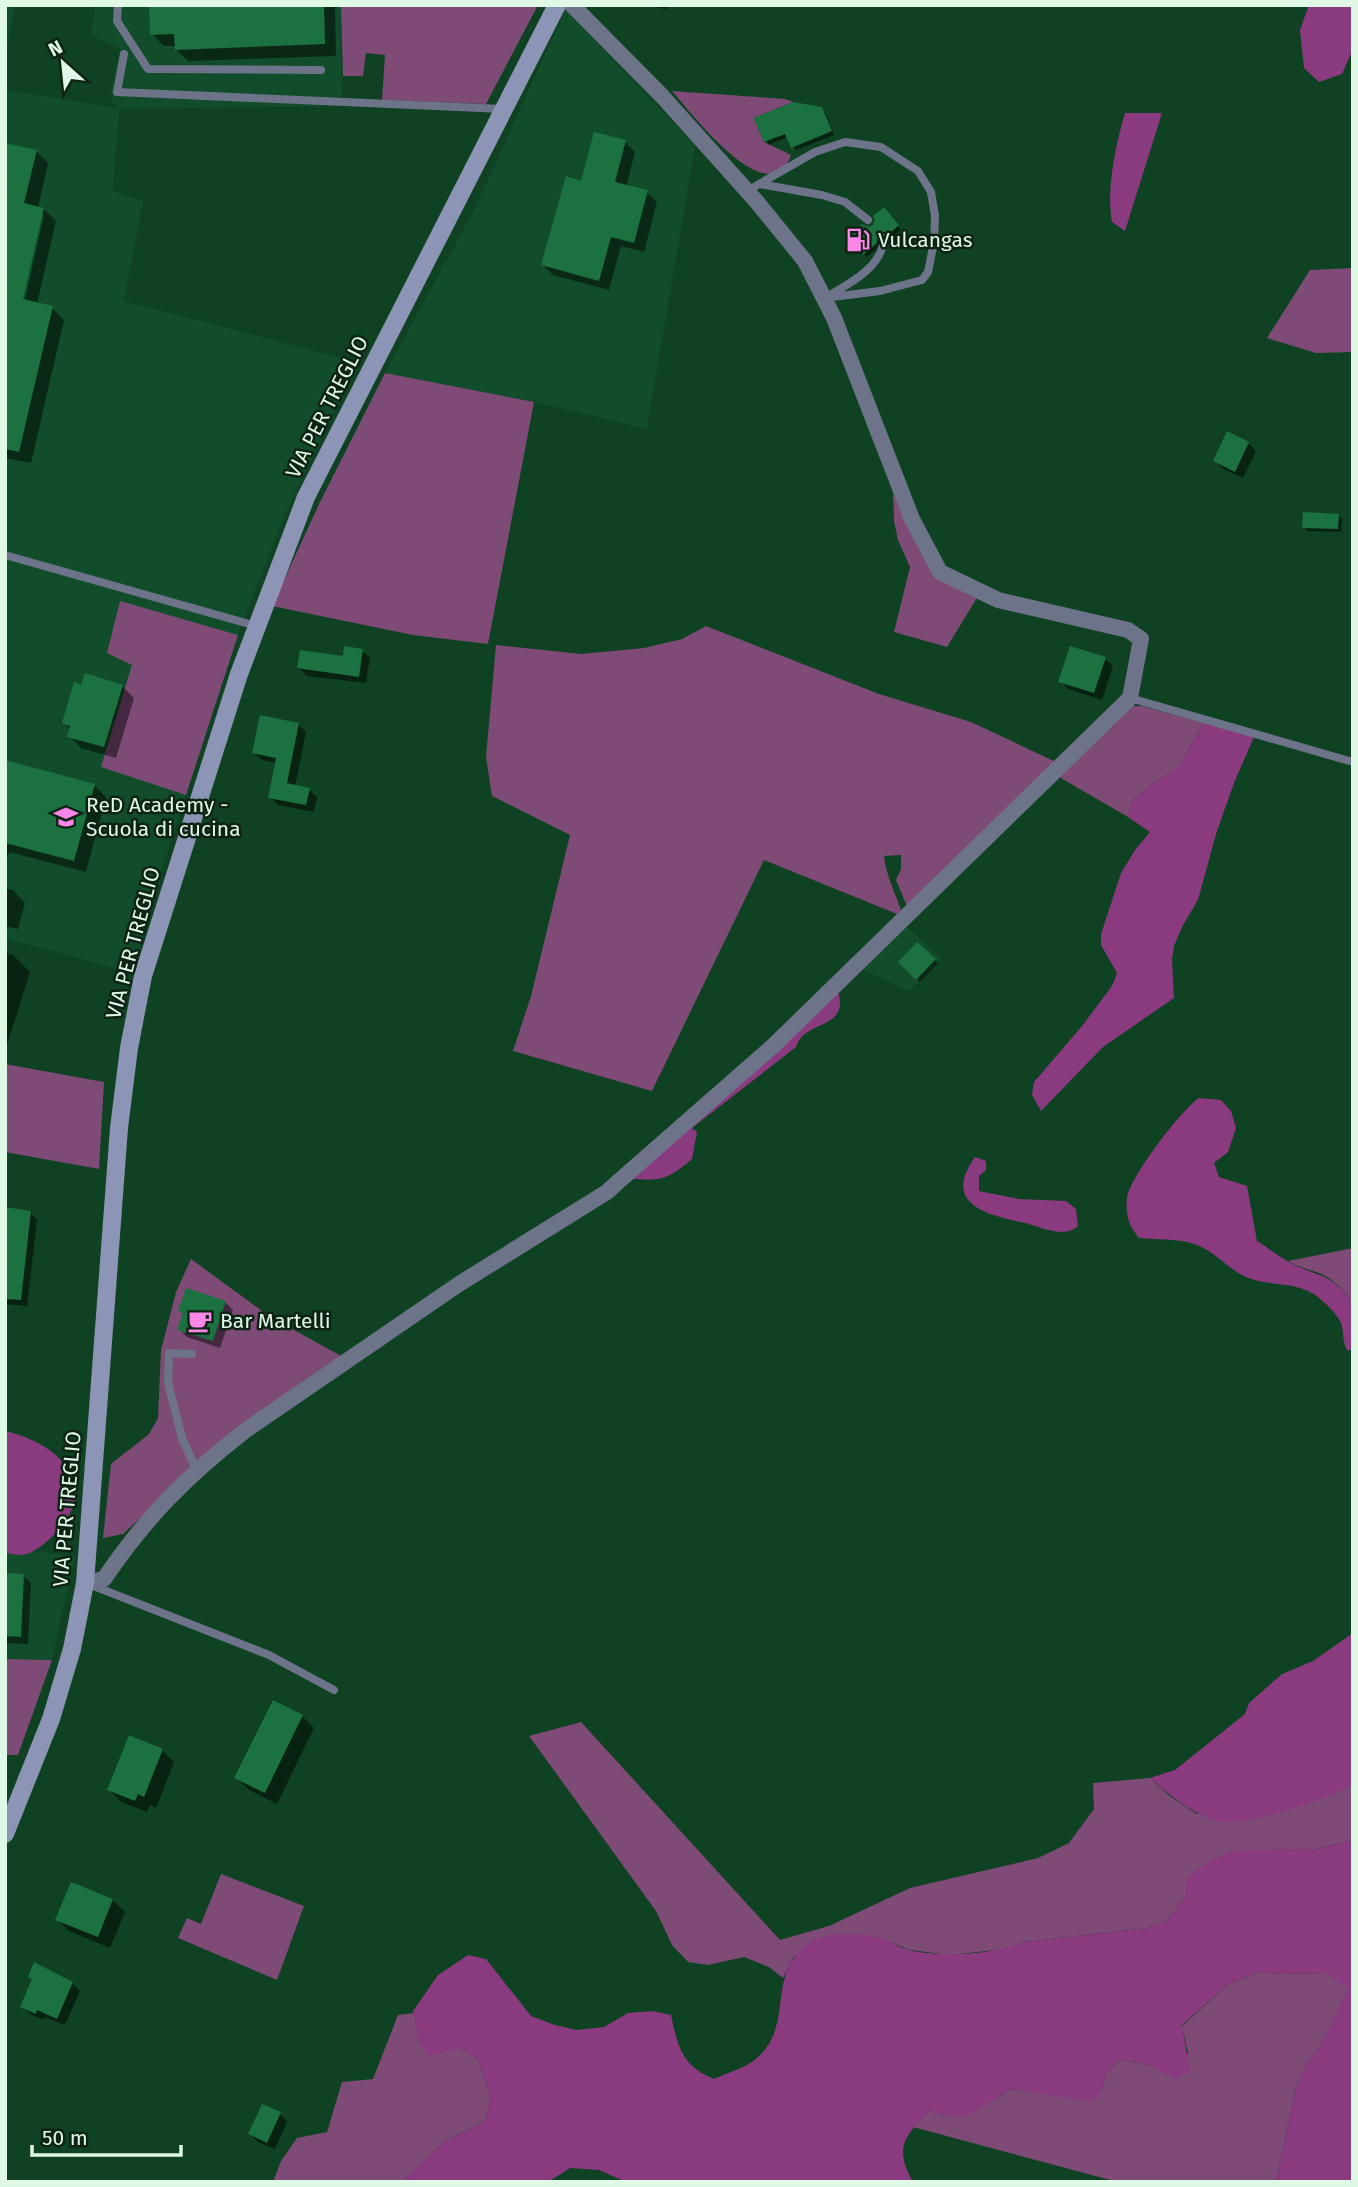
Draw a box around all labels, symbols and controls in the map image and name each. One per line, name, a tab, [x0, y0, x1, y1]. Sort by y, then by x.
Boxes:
north arrow	[28, 28, 98, 98]
text: N	[45, 35, 66, 61]
fuel station icon: Vulcangas	[844, 226, 872, 254]
place label: Vulcangas	[878, 227, 973, 253]
street label: VIA PER TREGLIO	[280, 332, 374, 482]
place label: ReD Academy - Scuola di cucina	[86, 792, 241, 842]
school or university icon: ReD Academy - Scuola di cucina	[52, 803, 80, 831]
street label: VIA PER TREGLIO	[100, 864, 166, 1022]
cafe icon: Bar Martelli	[186, 1307, 214, 1335]
place label: Bar Martelli	[220, 1308, 331, 1334]
street label: VIA PER TREGLIO	[47, 1430, 87, 1588]
scale bar	[32, 2114, 180, 2158]
text: 50 m	[42, 2125, 88, 2151]

